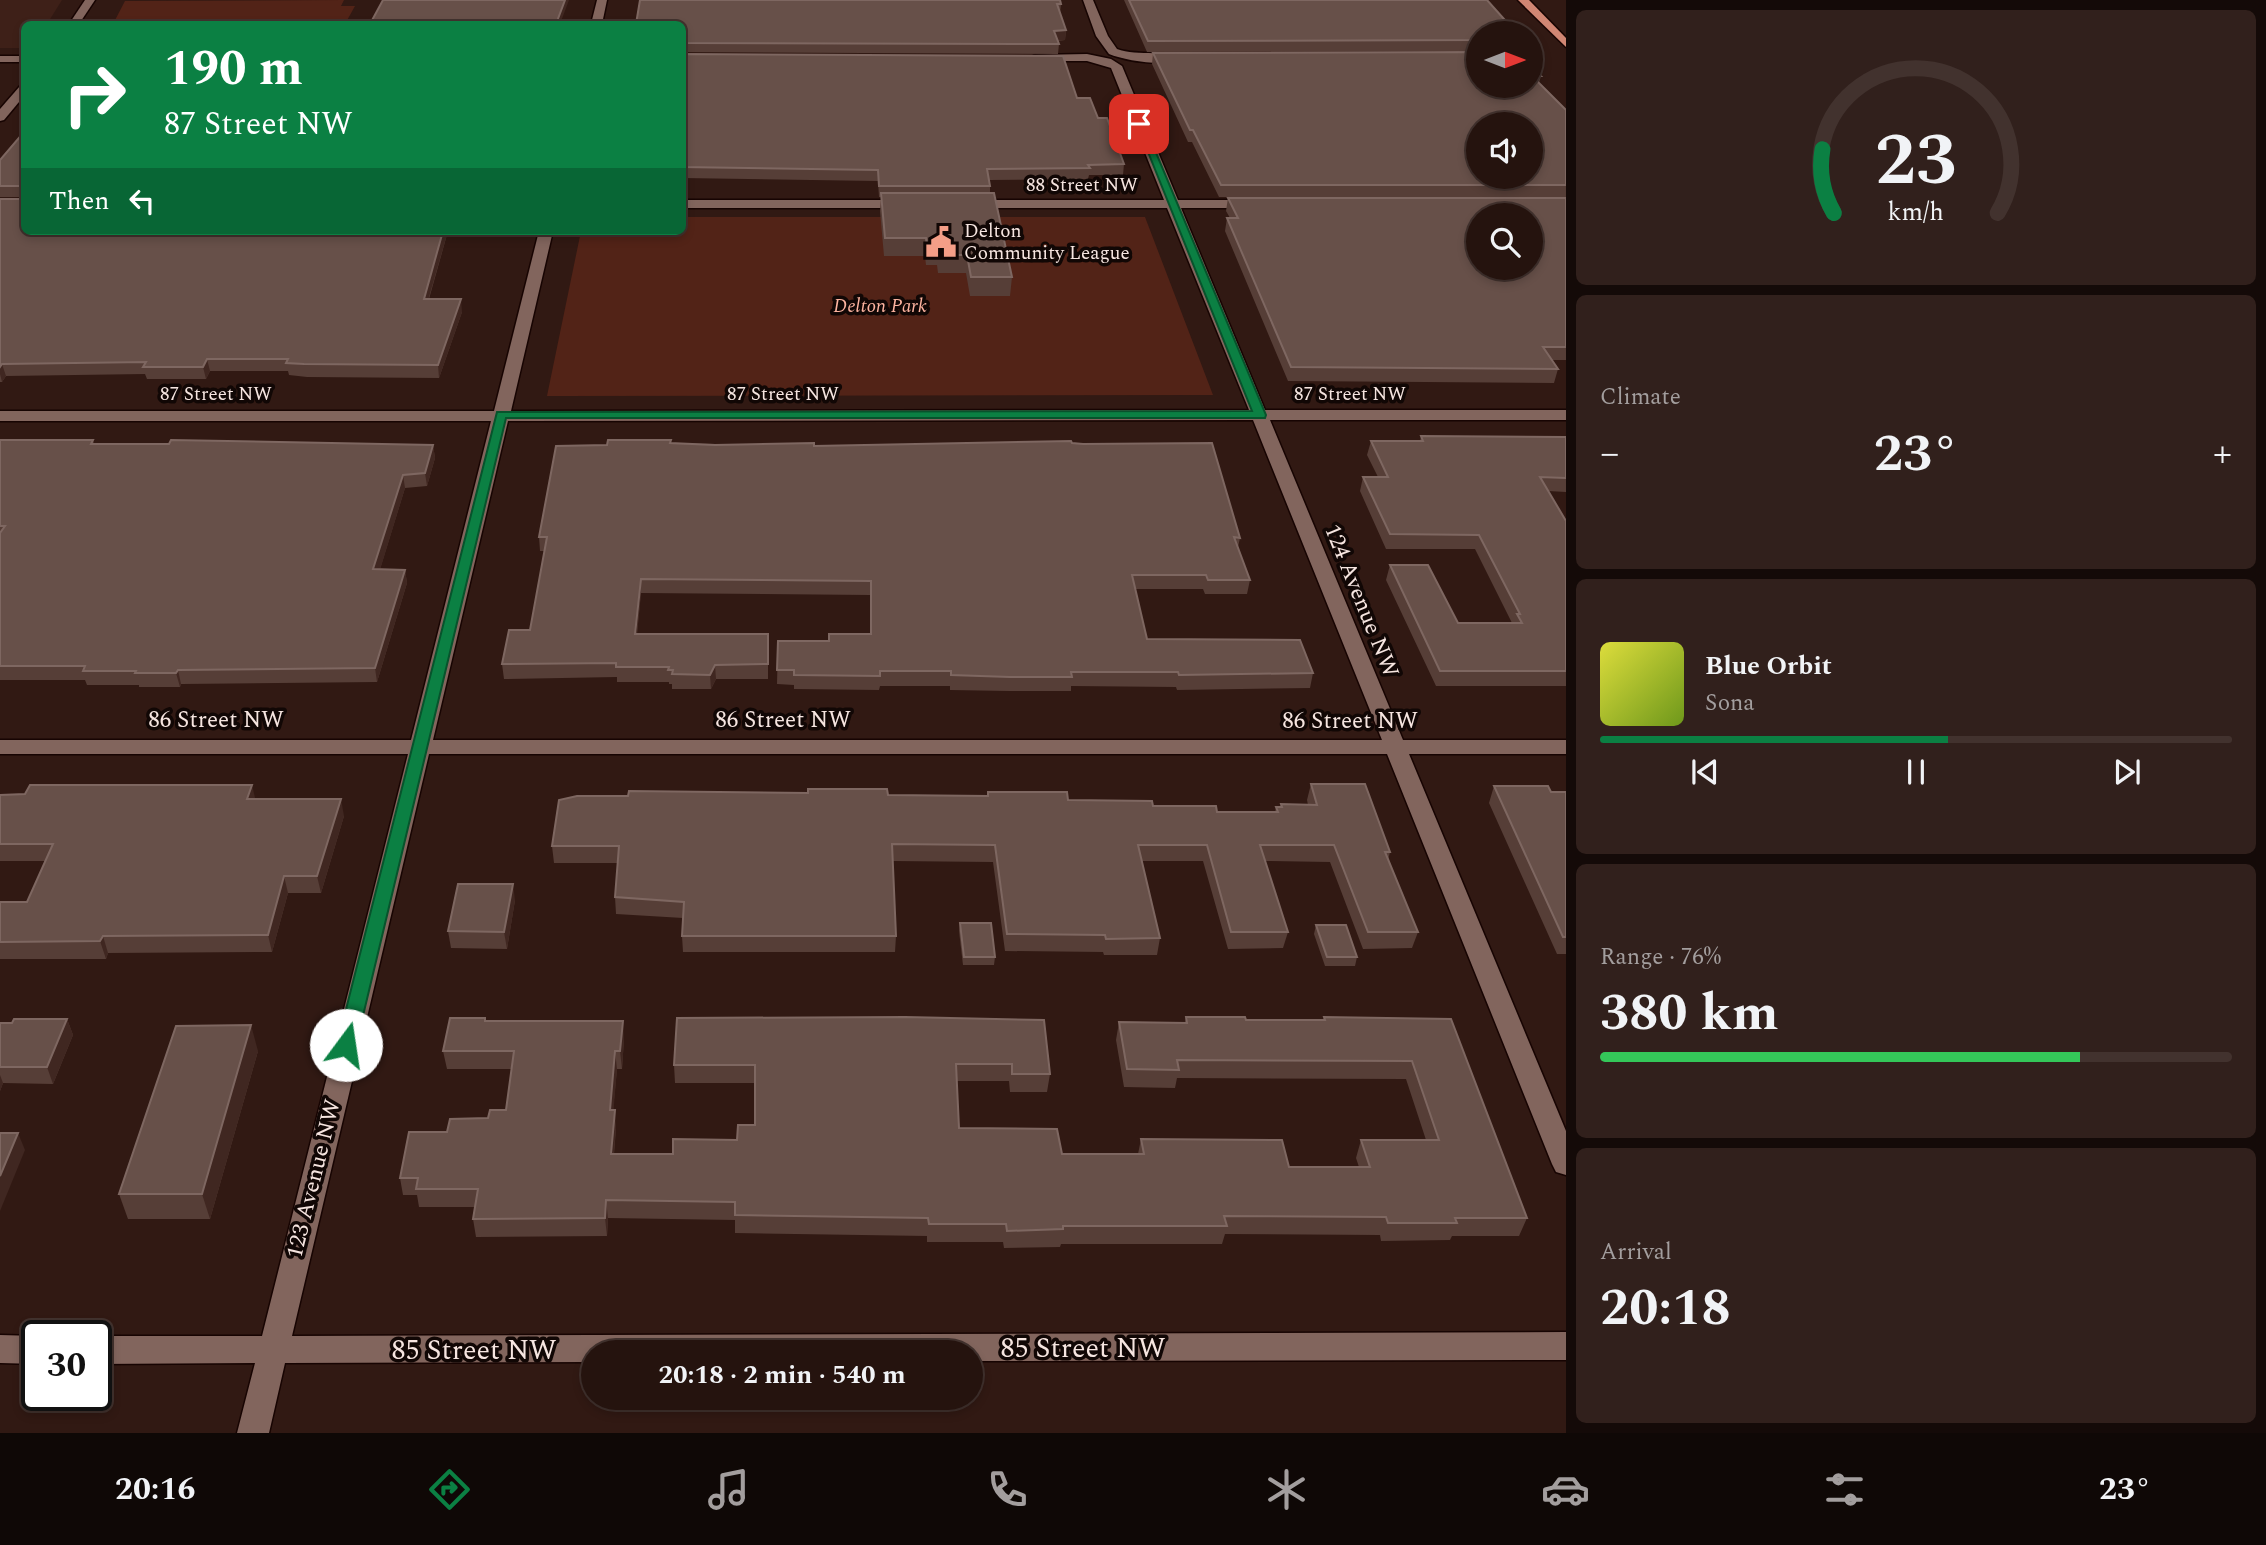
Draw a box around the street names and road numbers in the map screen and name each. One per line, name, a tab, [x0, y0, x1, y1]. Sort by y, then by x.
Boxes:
street label: 88 Street NW	[1026, 171, 1138, 200]
street label: 87 Street NW	[160, 380, 272, 409]
street label: 87 Street NW	[727, 380, 839, 409]
street label: 87 Street NW	[1294, 380, 1406, 409]
street label: 124 Avenue NW	[1314, 519, 1408, 683]
street label: 86 Street NW	[148, 703, 284, 738]
street label: 86 Street NW	[715, 703, 851, 738]
street label: 86 Street NW	[1282, 704, 1418, 739]
street label: 123 Avenue NW	[277, 1095, 351, 1262]
street label: 85 Street NW	[1000, 1327, 1166, 1370]
street label: 85 Street NW	[391, 1329, 557, 1372]

